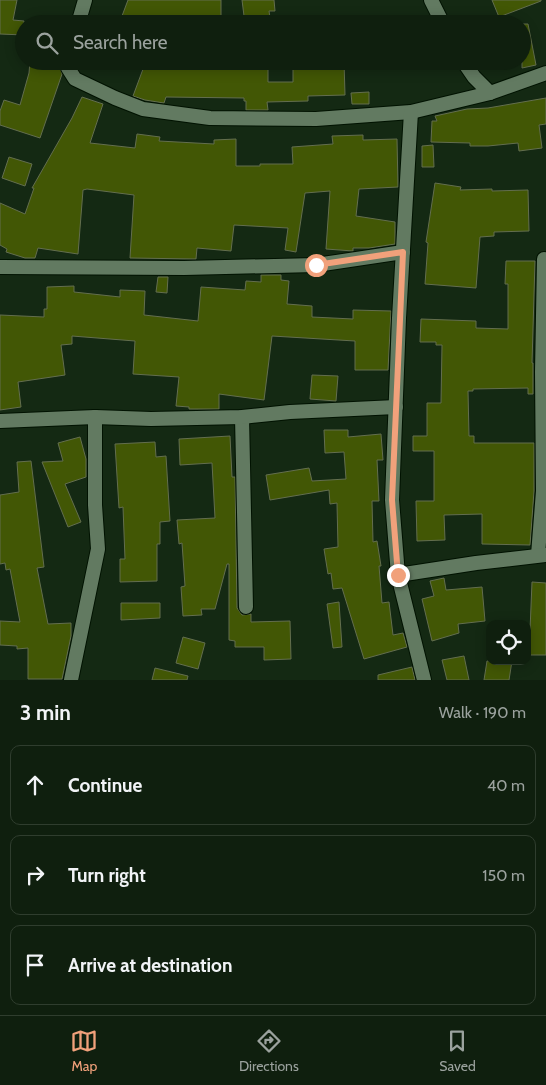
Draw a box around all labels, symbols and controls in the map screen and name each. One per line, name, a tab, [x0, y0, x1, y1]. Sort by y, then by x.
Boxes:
search box	[15, 15, 531, 70]
icon: search	[33, 29, 61, 57]
text: Search here	[73, 31, 167, 54]
route start	[305, 254, 328, 277]
route end	[387, 564, 410, 587]
map controls	[486, 620, 531, 665]
button: locate	[486, 620, 531, 665]
text: 3 min	[20, 700, 71, 725]
text: Walk · 190 m	[439, 703, 526, 722]
icon: ahead	[21, 771, 49, 799]
text: Continue	[68, 774, 142, 797]
text: 40 m	[487, 776, 525, 795]
icon: right	[21, 861, 49, 889]
text: Turn right	[68, 864, 146, 887]
text: 150 m	[482, 866, 525, 885]
icon: arrive	[21, 951, 49, 979]
text: Arrive at destination	[68, 954, 232, 977]
tab: Map	[70, 1027, 98, 1075]
tab: Directions	[239, 1027, 299, 1075]
tab: Saved	[439, 1027, 476, 1075]

